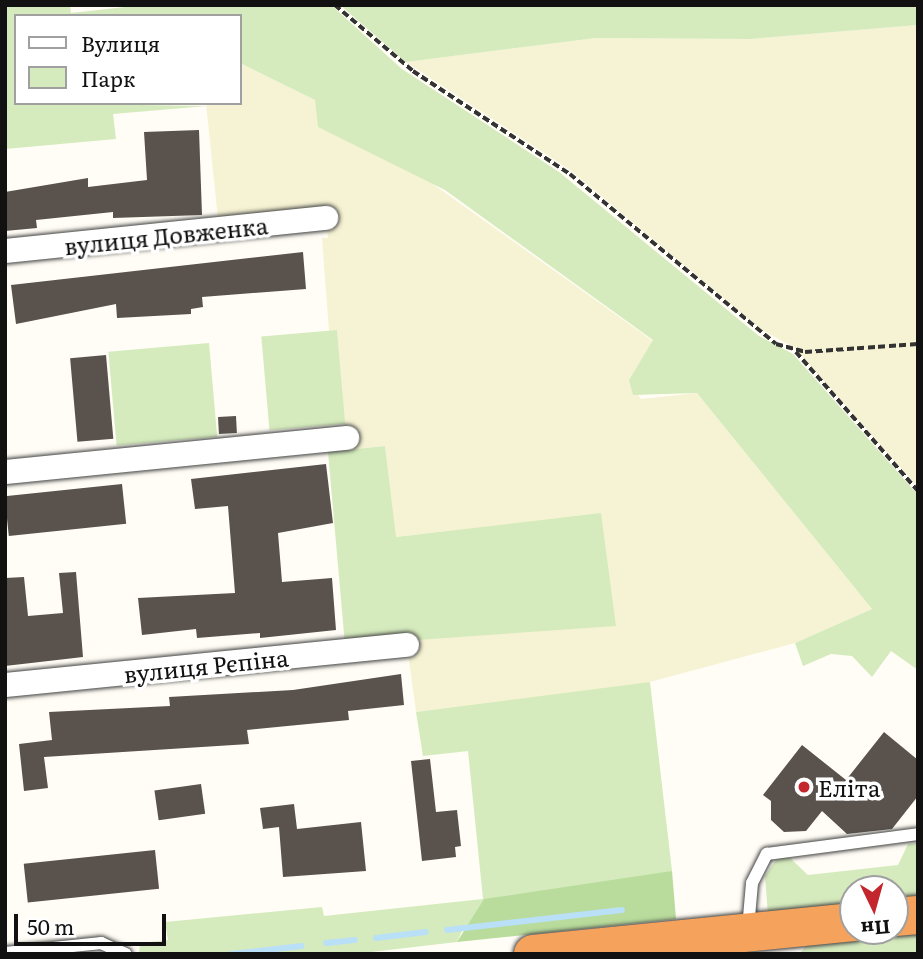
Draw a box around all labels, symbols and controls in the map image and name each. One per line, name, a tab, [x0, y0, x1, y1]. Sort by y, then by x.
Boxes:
legend	[14, 14, 242, 105]
text: Вулиця	[81, 27, 160, 58]
text: Парк	[81, 62, 135, 93]
street label: вулиця Довженка	[63, 211, 269, 259]
street label: вулиця Рєпіна	[122, 643, 290, 687]
place label: Еліта	[818, 773, 880, 801]
marker: Еліта	[796, 779, 812, 795]
north arrow	[839, 875, 909, 945]
scale bar	[18, 900, 170, 944]
text: 50 m	[27, 910, 74, 941]
text: Пн	[860, 914, 892, 944]

